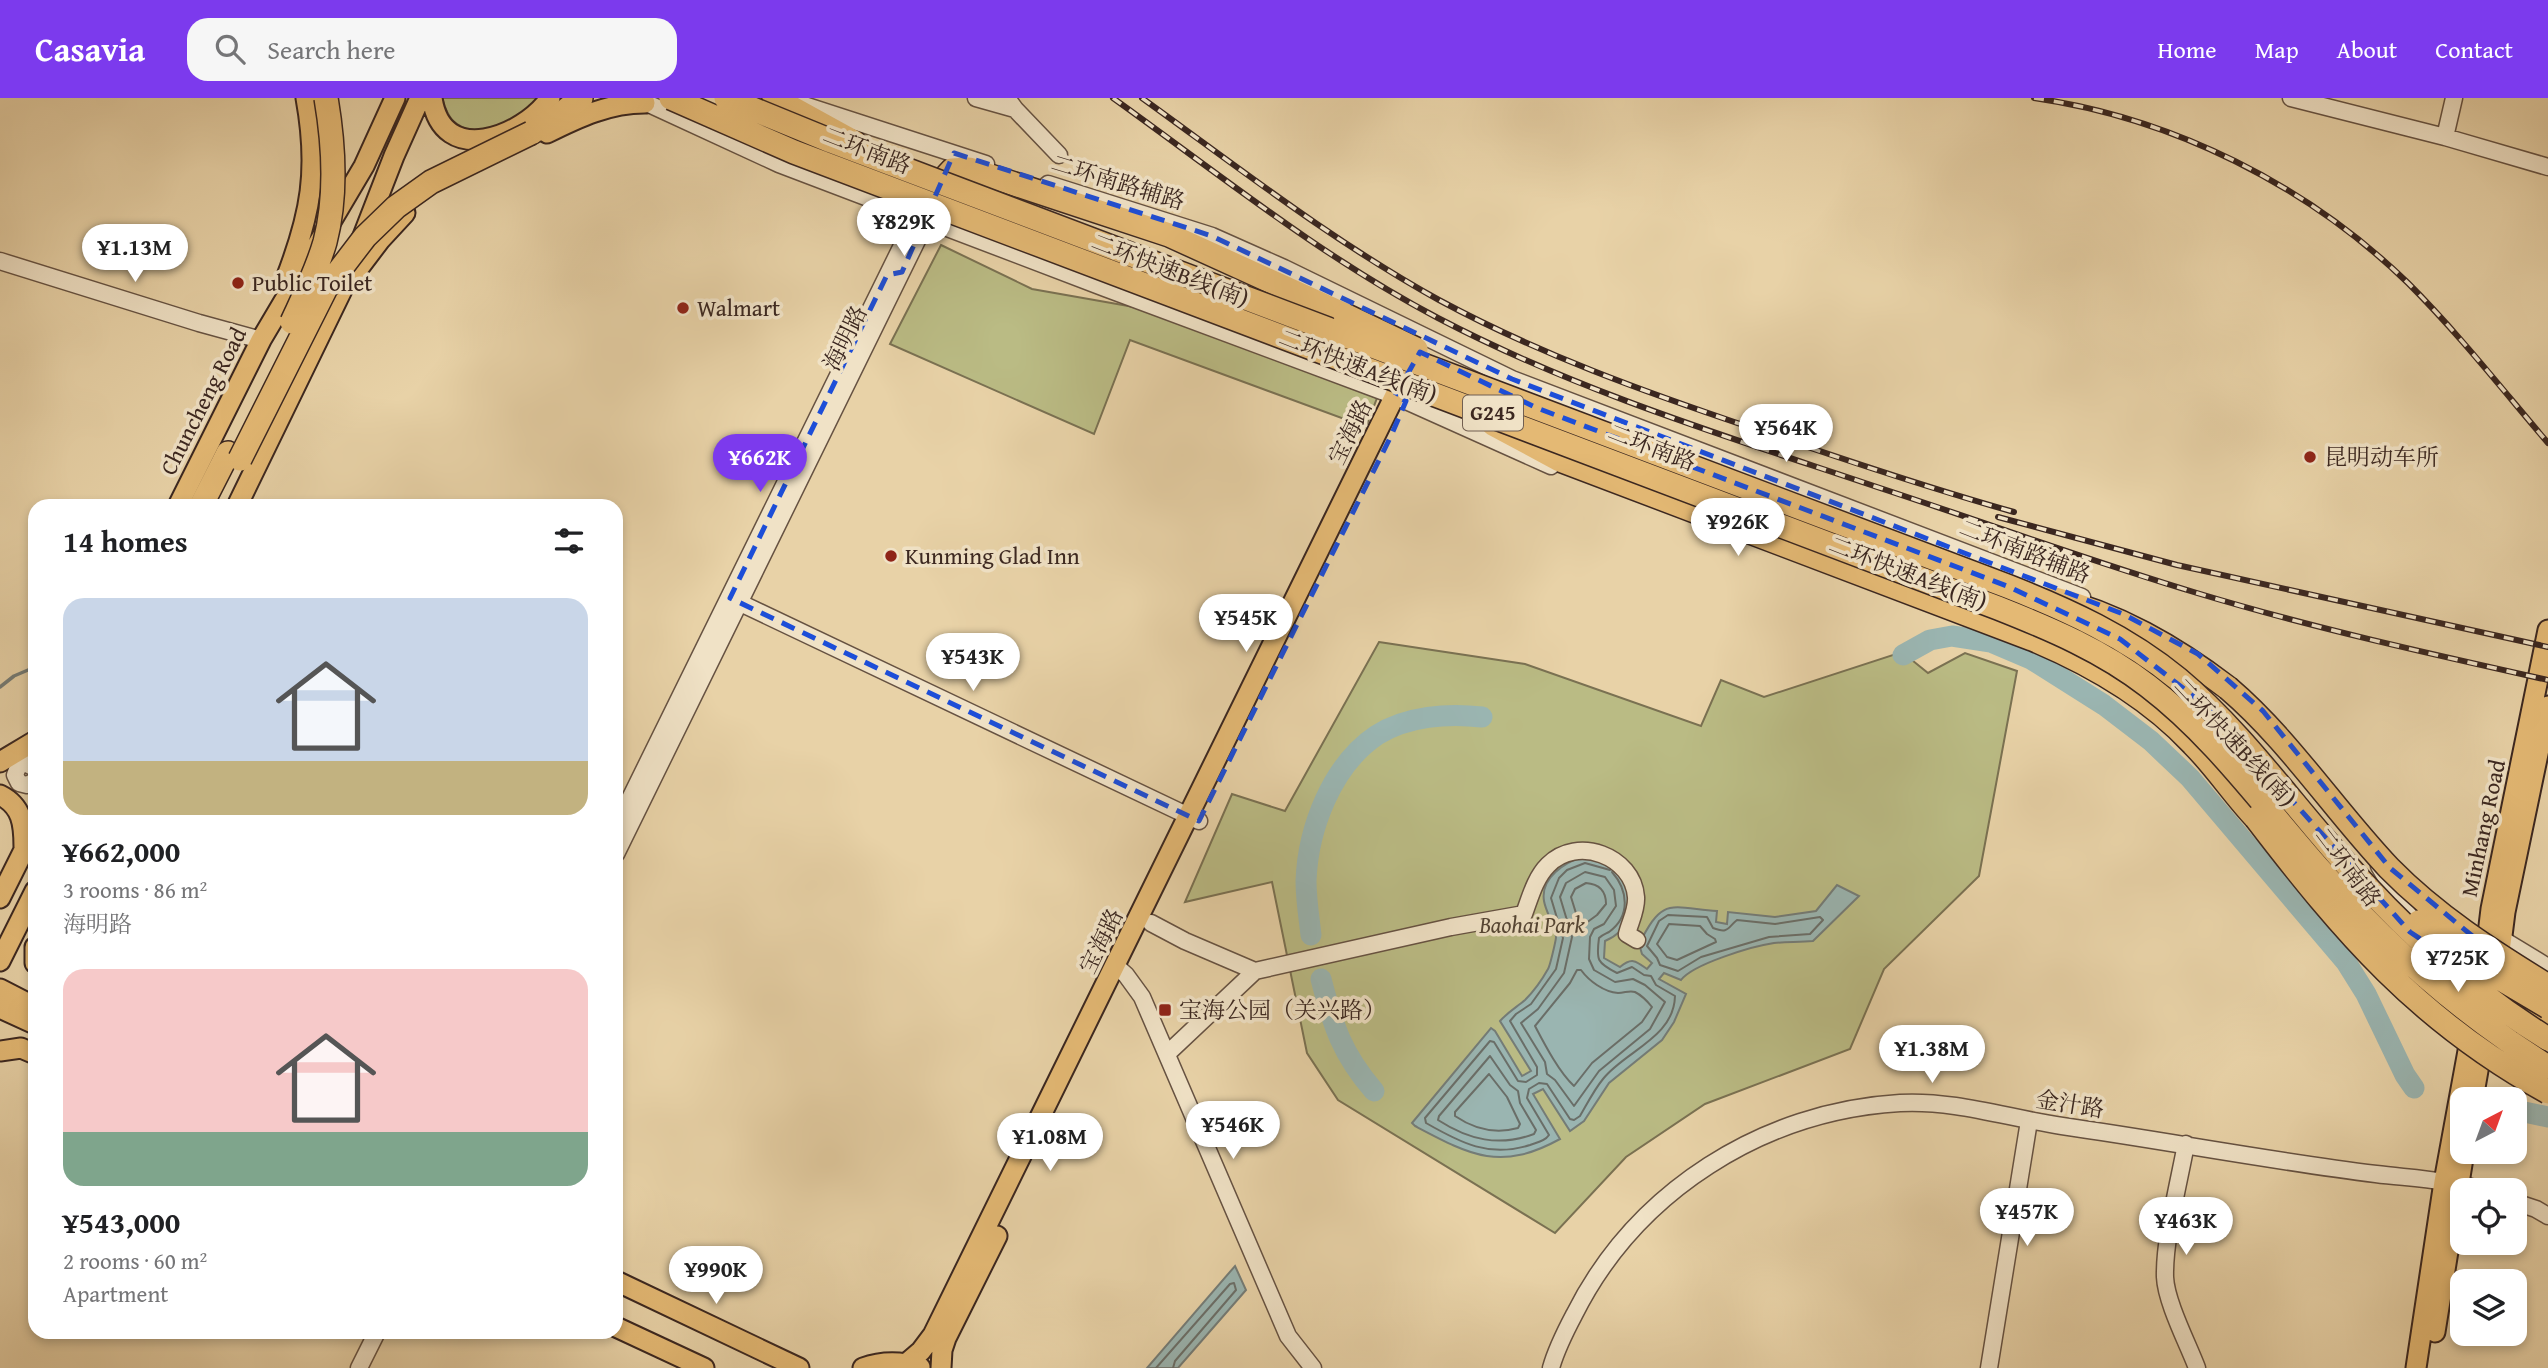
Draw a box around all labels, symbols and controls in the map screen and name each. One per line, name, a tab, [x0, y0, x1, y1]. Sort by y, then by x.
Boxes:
search box	[187, 18, 677, 81]
text: Casavia	[35, 25, 145, 73]
icon: search	[211, 30, 249, 68]
text: Search here	[267, 30, 396, 69]
text: Home	[2158, 32, 2217, 67]
text: Map	[2255, 32, 2299, 67]
text: About	[2337, 32, 2397, 67]
text: Contact	[2435, 32, 2513, 67]
street label: 二环南路	[818, 118, 916, 181]
street label: 二环南路辅路	[1047, 146, 1189, 217]
pin: ¥829K	[855, 198, 953, 258]
text: ¥829K	[873, 204, 935, 237]
street label: 二环快速B线(南)	[1087, 224, 1254, 315]
pin: ¥1.13M	[78, 225, 192, 284]
text: ¥1.13M	[98, 230, 172, 263]
place label: Public Toilet	[252, 266, 372, 299]
marker: Public Toilet	[230, 275, 246, 291]
place label: Walmart	[697, 291, 780, 324]
marker: Walmart	[675, 300, 691, 316]
street label: 海明路	[815, 300, 875, 376]
street label: 二环快速A线(南)	[1274, 320, 1442, 411]
street label: Chuncheng Road	[151, 321, 254, 480]
street label: 宝海路	[1320, 394, 1380, 470]
road number: G245	[1463, 396, 1523, 430]
pin: ¥564K	[1737, 404, 1835, 464]
text: ¥564K	[1755, 410, 1817, 443]
street label: 二环南路	[1603, 415, 1701, 478]
pin: ¥662K	[711, 434, 809, 494]
text: ¥662K	[729, 440, 791, 473]
place label: 昆明动车所	[2324, 440, 2439, 473]
marker: 昆明动车所	[2302, 449, 2318, 465]
pin: ¥926K	[1689, 498, 1787, 558]
text: ¥926K	[1707, 504, 1769, 537]
street label: 二环南路辅路	[1955, 510, 2096, 591]
text: 14 homes	[63, 519, 188, 563]
icon: filters	[550, 522, 588, 560]
street label: 二环快速A线(南)	[1824, 527, 1992, 618]
place label: Kunming Glad Inn	[905, 539, 1080, 572]
marker: Kunming Glad Inn	[883, 548, 899, 564]
pin: ¥545K	[1197, 594, 1295, 654]
text: ¥545K	[1215, 600, 1277, 633]
pin: ¥543K	[924, 634, 1022, 693]
text: ¥543K	[942, 639, 1004, 672]
icon: home	[263, 643, 389, 769]
street label: 二环快速B线(南)	[2167, 670, 2304, 814]
street label: Minhang Road	[2452, 756, 2513, 900]
street label: 二环南路	[2308, 820, 2389, 913]
text: ¥662,000	[63, 829, 180, 873]
text: 3 rooms · 86 m²	[63, 873, 207, 906]
street label: 宝海路	[1071, 903, 1131, 979]
text: 海明路	[63, 907, 132, 940]
park label: Baohai Park	[1478, 908, 1585, 941]
pin: ¥725K	[2409, 934, 2507, 994]
text: ¥725K	[2427, 940, 2489, 973]
place label: 宝海公园（关兴路）	[1179, 993, 1386, 1026]
marker: 宝海公园（关兴路）	[1157, 1002, 1173, 1018]
icon: home	[263, 1015, 389, 1141]
pin: ¥1.38M	[1875, 1026, 1989, 1085]
text: ¥1.38M	[1895, 1031, 1969, 1064]
street label: 金汁路	[2033, 1082, 2107, 1125]
north arrow	[2450, 1087, 2527, 1164]
map controls	[2450, 1087, 2527, 1346]
pin: ¥546K	[1184, 1102, 1282, 1161]
text: ¥546K	[1202, 1107, 1264, 1140]
pin: ¥1.08M	[993, 1114, 1107, 1173]
text: ¥1.08M	[1013, 1119, 1087, 1152]
button: locate	[2450, 1178, 2527, 1255]
pin: ¥457K	[1978, 1188, 2076, 1248]
text: ¥457K	[1996, 1194, 2058, 1227]
pin: ¥463K	[2137, 1198, 2235, 1257]
text: ¥543,000	[63, 1200, 180, 1244]
text: ¥463K	[2155, 1203, 2217, 1236]
text: 2 rooms · 60 m²	[63, 1244, 207, 1277]
pin: ¥990K	[667, 1246, 765, 1306]
text: ¥990K	[685, 1252, 747, 1285]
button: layers	[2450, 1269, 2527, 1346]
text: Apartment	[63, 1277, 168, 1310]

